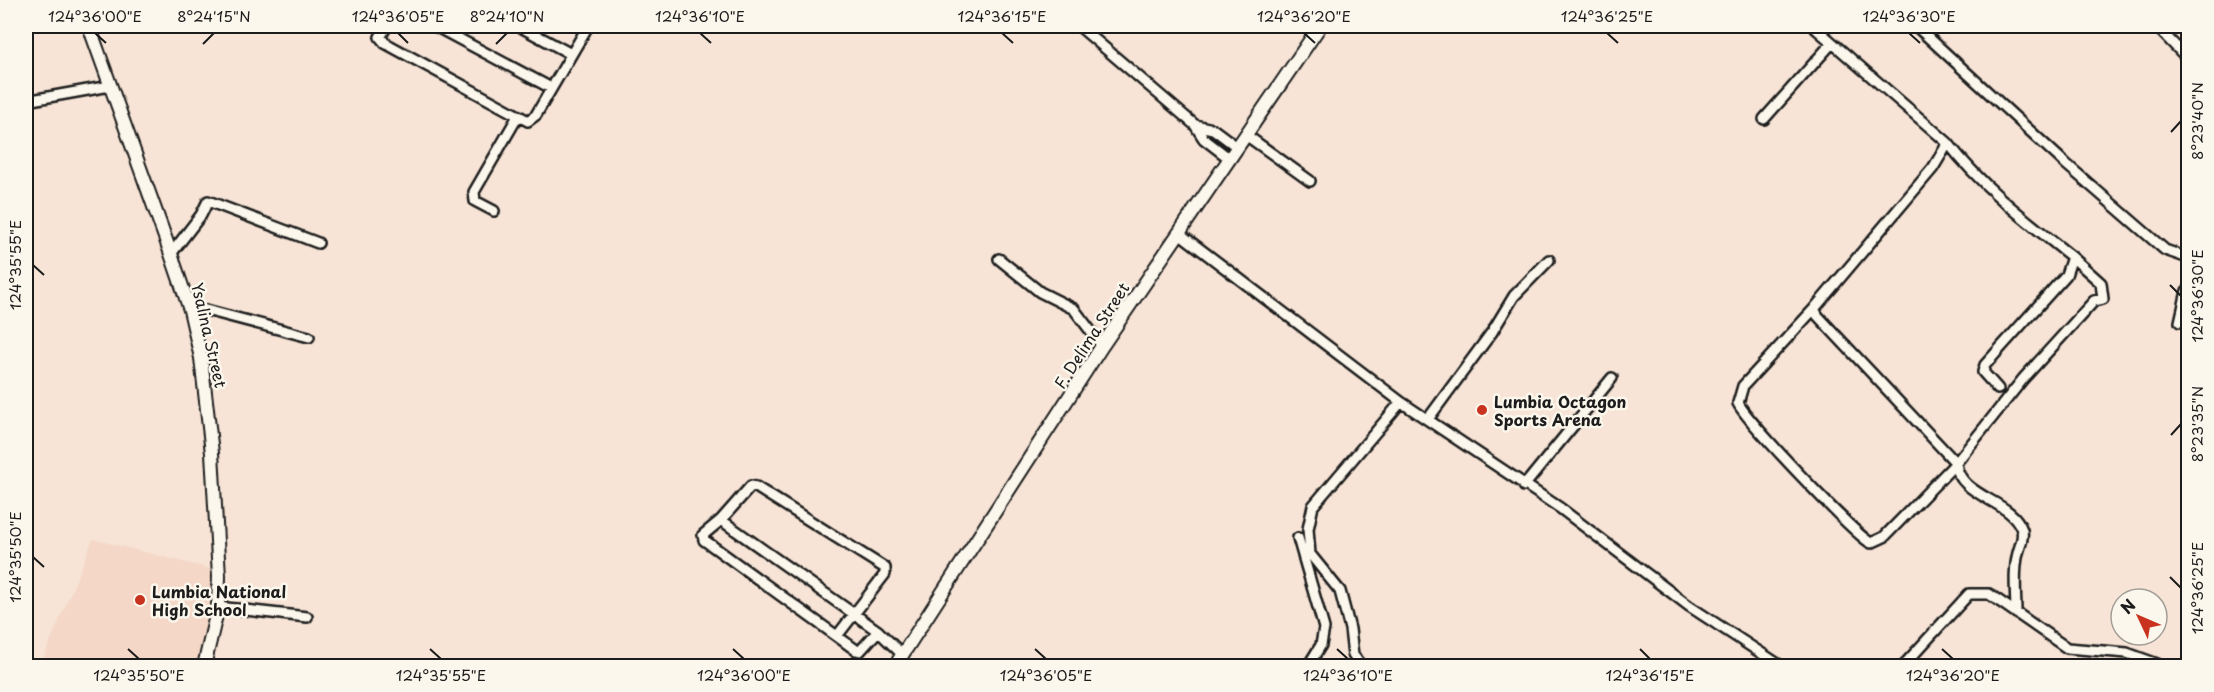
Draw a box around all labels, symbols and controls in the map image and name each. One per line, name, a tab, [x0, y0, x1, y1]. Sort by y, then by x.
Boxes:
text: 124°36'00"E	[48, 4, 142, 27]
text: 8°24'15"N	[177, 4, 251, 27]
text: 124°36'05"E	[352, 4, 444, 27]
text: 8°24'10"N	[470, 4, 544, 27]
text: 124°36'10"E	[655, 4, 745, 27]
text: 124°36'15"E	[958, 4, 1046, 27]
text: 124°36'20"E	[1257, 4, 1351, 27]
text: 124°36'25"E	[1561, 4, 1653, 27]
text: 124°36'30"E	[1862, 4, 1956, 27]
text: 8°23'40"N	[2185, 82, 2208, 160]
text: 124°35'55"E	[3, 220, 26, 310]
text: 124°36'30"E	[2185, 249, 2208, 343]
street label: F. Delima Street	[1048, 277, 1135, 393]
street label: Ysalina Street	[186, 280, 234, 390]
text: 8°23'35"N	[2185, 386, 2208, 462]
place label: Lumbia Octagon Sports Arena	[1494, 389, 1626, 431]
marker: Lumbia Octagon Sports Arena	[1475, 403, 1489, 417]
text: 124°35'50"E	[3, 511, 26, 603]
text: 124°36'25"E	[2185, 542, 2208, 634]
place label: Lumbia National High School	[152, 579, 286, 621]
north arrow	[2109, 587, 2169, 647]
marker: Lumbia National High School	[133, 593, 147, 607]
text: N	[2114, 593, 2141, 619]
text: 124°35'50"E	[93, 663, 185, 686]
text: 124°35'55"E	[396, 663, 486, 686]
text: 124°36'00"E	[697, 663, 791, 686]
text: 124°36'05"E	[1000, 663, 1092, 686]
text: 124°36'10"E	[1303, 663, 1393, 686]
text: 124°36'15"E	[1606, 663, 1694, 686]
text: 124°36'20"E	[1906, 663, 2000, 686]

